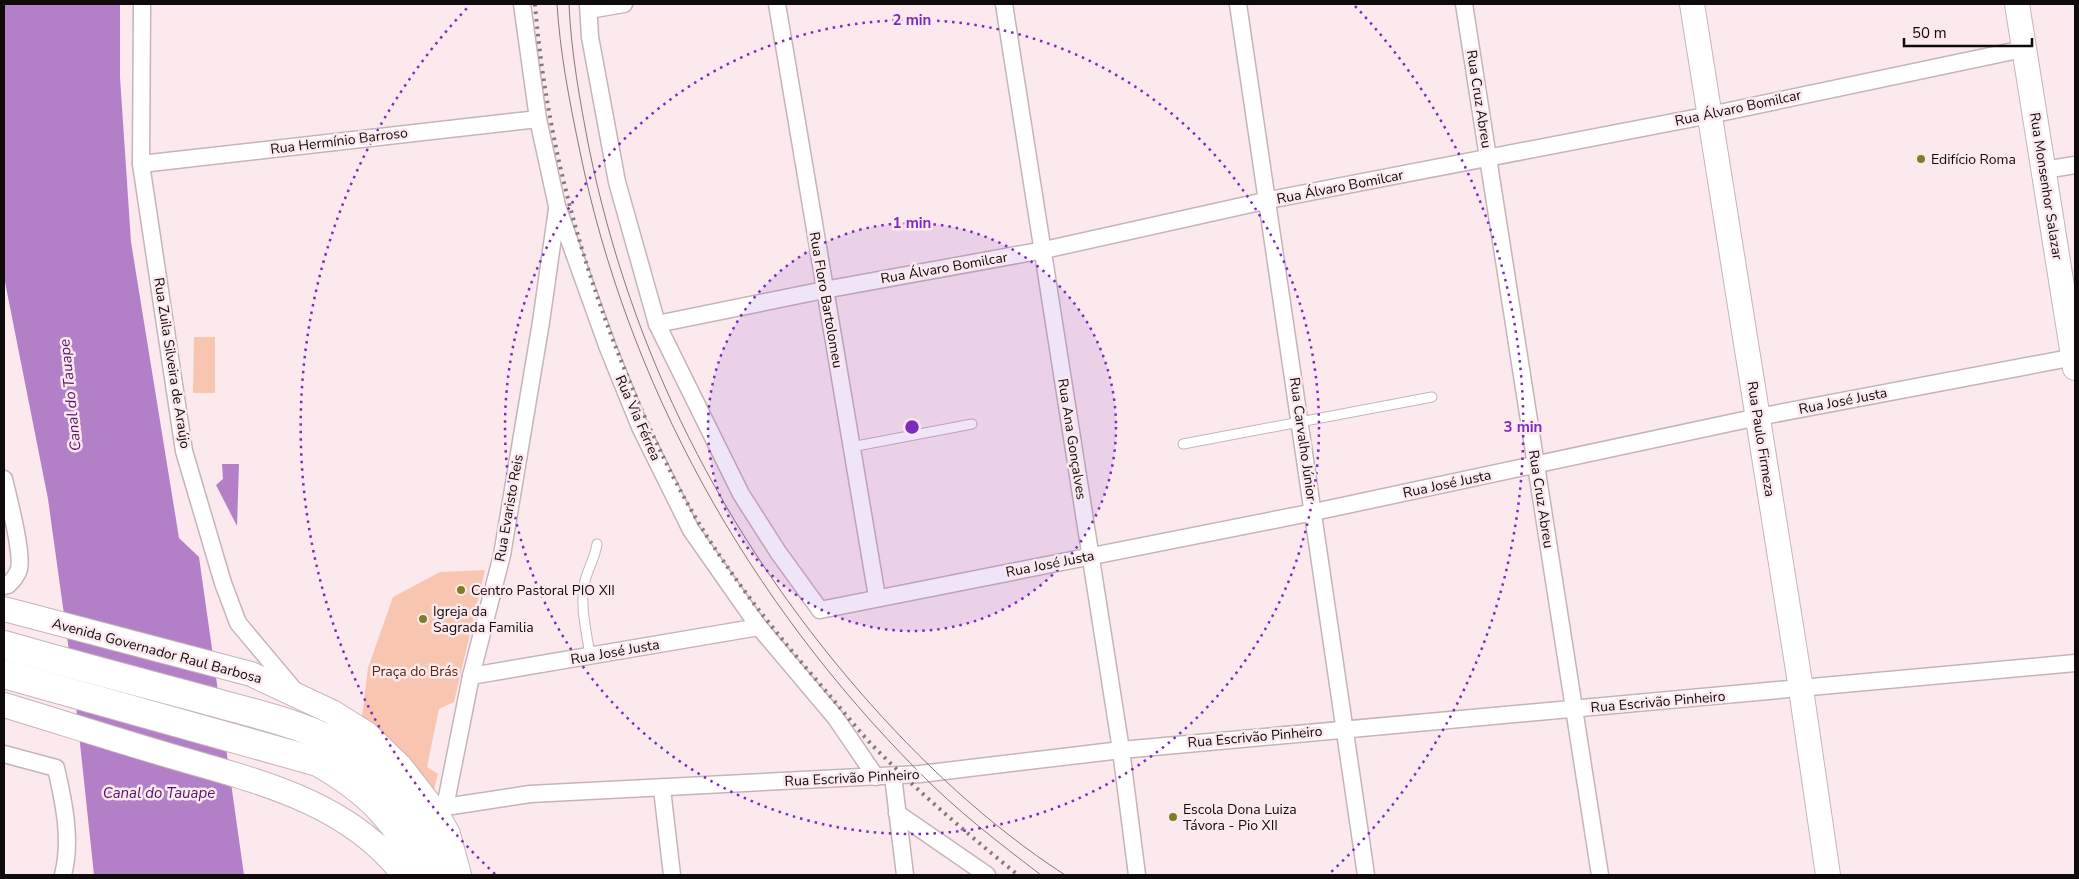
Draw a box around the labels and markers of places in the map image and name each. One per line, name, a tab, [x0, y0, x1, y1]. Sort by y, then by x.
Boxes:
place label: Edifício Roma	[1931, 150, 2016, 169]
marker: Edifício Roma	[1915, 153, 1927, 165]
centre of rings	[903, 418, 921, 436]
place label: Centro Pastoral PIO XII	[471, 581, 615, 600]
marker: Centro Pastoral PIO XII	[455, 584, 467, 596]
place label: Igreja da Sagrada Familia	[433, 602, 534, 637]
marker: Igreja da Sagrada Familia	[417, 613, 429, 625]
place label: Escola Dona Luiza Távora - Pio XII	[1183, 800, 1297, 835]
marker: Escola Dona Luiza Távora - Pio XII	[1167, 811, 1179, 823]

